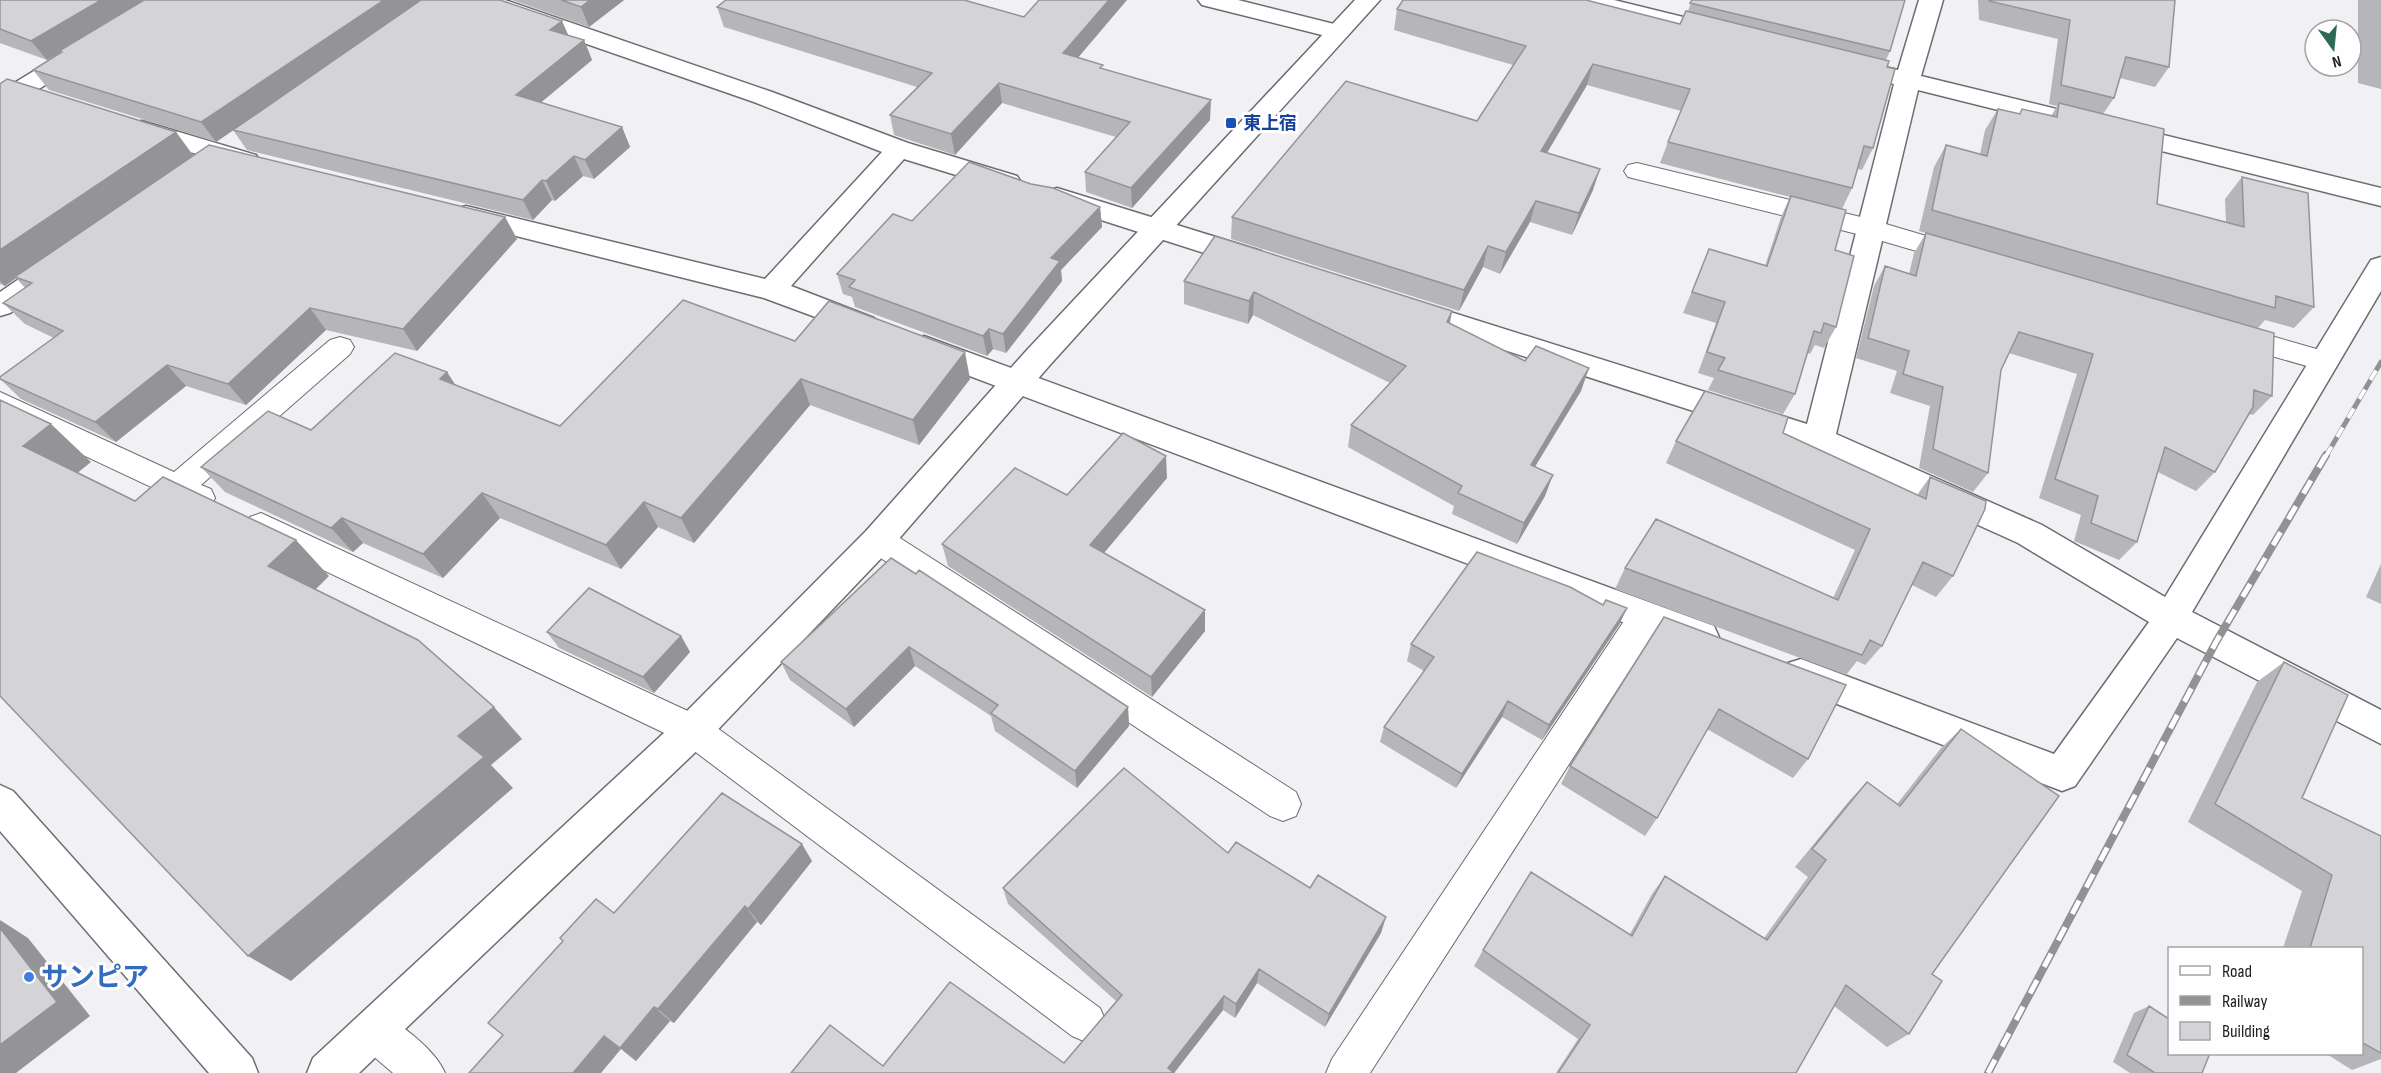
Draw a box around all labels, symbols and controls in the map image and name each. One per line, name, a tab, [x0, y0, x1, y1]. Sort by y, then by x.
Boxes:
north arrow	[2303, 18, 2363, 78]
text: N	[2330, 51, 2343, 71]
place label: 東上宿	[1243, 113, 1297, 134]
marker: 東上宿	[1224, 116, 1238, 130]
legend	[2168, 947, 2363, 1055]
text: Road	[2222, 961, 2252, 982]
place label: サンピア	[41, 962, 149, 994]
marker: サンピア	[22, 970, 36, 984]
text: Railway	[2222, 991, 2267, 1012]
text: Building	[2222, 1021, 2270, 1042]

